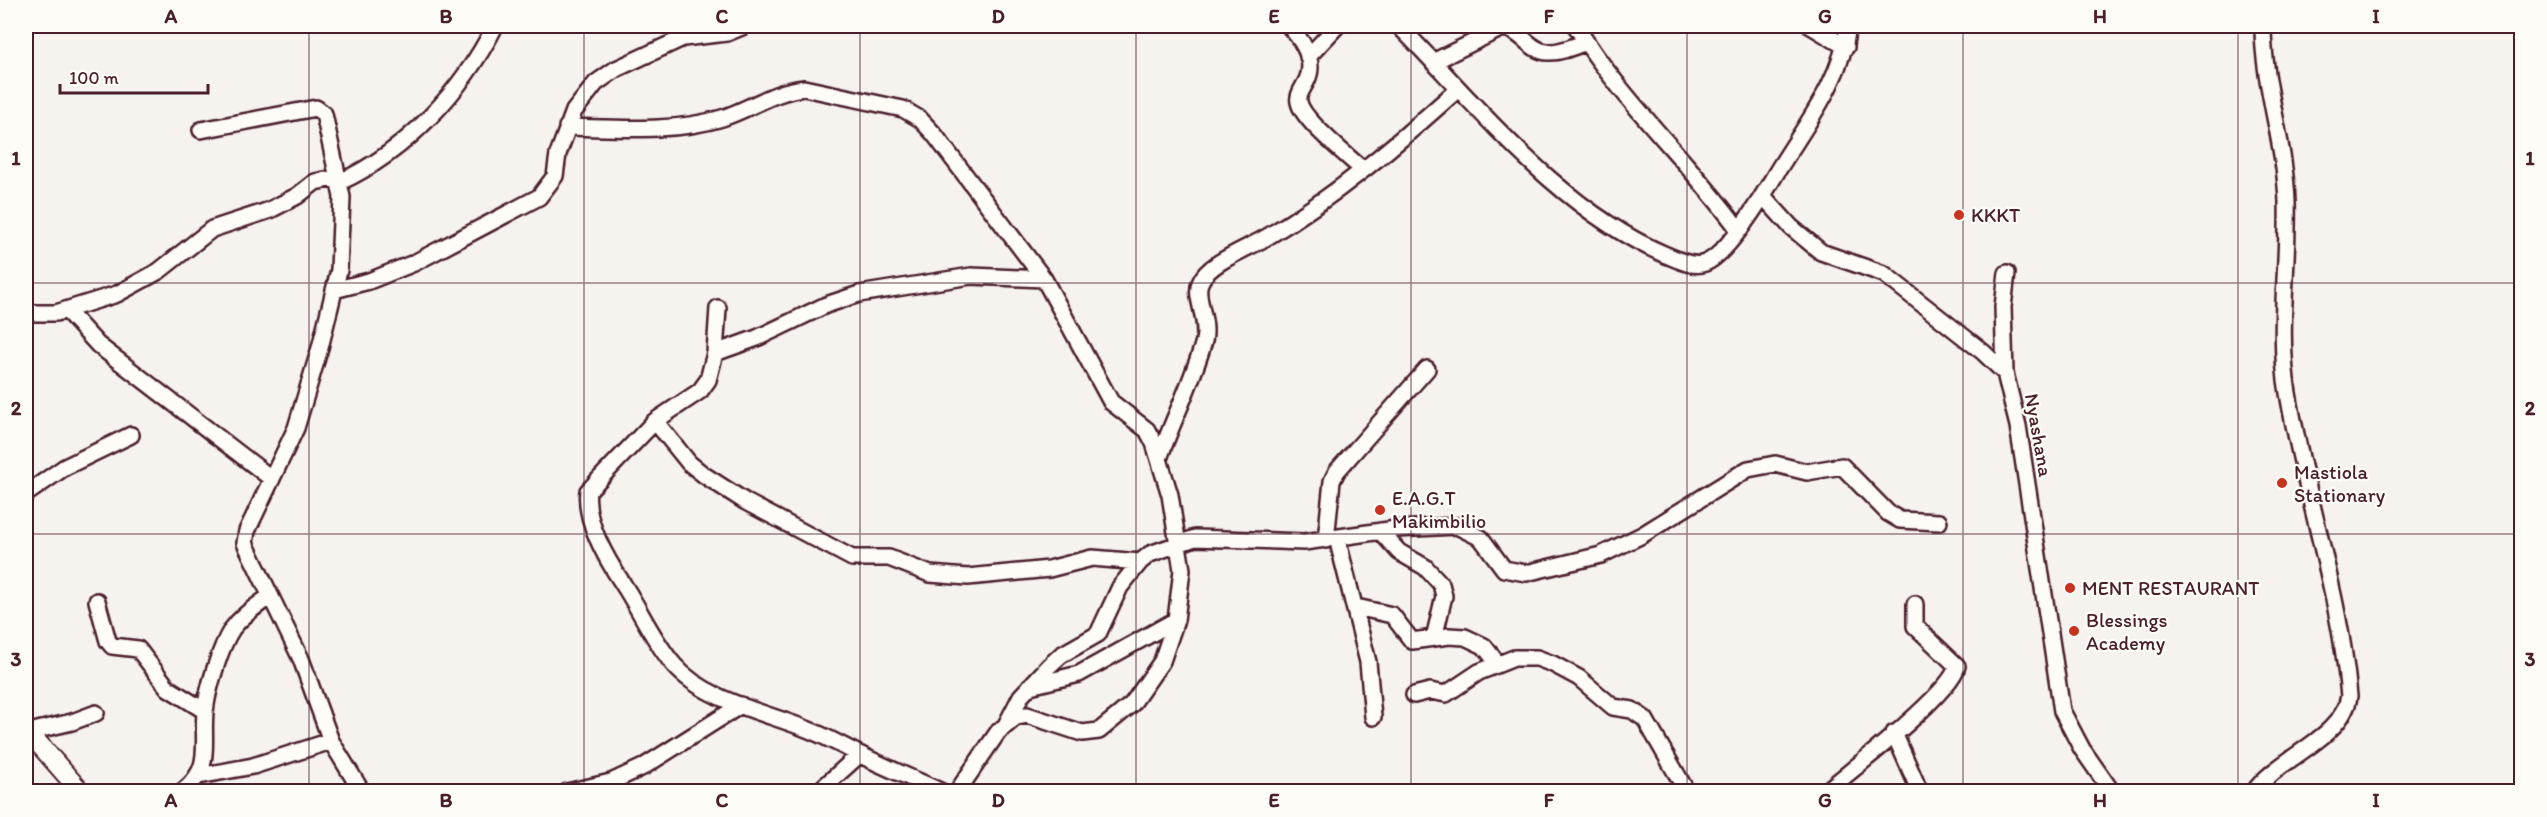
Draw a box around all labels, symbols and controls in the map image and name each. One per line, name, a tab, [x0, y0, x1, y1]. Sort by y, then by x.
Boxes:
text: A	[164, 4, 178, 28]
text: B	[440, 4, 453, 28]
text: C	[716, 4, 729, 28]
text: D	[991, 4, 1005, 28]
text: E	[1268, 4, 1280, 28]
text: F	[1544, 4, 1555, 28]
text: G	[1818, 4, 1832, 28]
text: H	[2093, 4, 2107, 28]
text: I	[2372, 4, 2380, 28]
scale bar	[60, 57, 208, 95]
text: 100 m	[69, 67, 119, 89]
text: 1	[11, 146, 21, 170]
text: 1	[2525, 146, 2535, 170]
place label: KKKT	[1971, 203, 2020, 227]
marker: KKKT	[1952, 208, 1966, 222]
street label: Nyashana	[2020, 391, 2058, 479]
text: 2	[11, 396, 22, 420]
text: 2	[2525, 396, 2536, 420]
place label: Mastiola Stationary	[2294, 460, 2386, 507]
marker: Mastiola Stationary	[2275, 476, 2289, 490]
place label: E.A.G.T Makimbilio	[1392, 486, 1486, 533]
marker: E.A.G.T Makimbilio	[1373, 503, 1387, 517]
place label: MENT RESTAURANT	[2082, 576, 2259, 600]
marker: MENT RESTAURANT	[2063, 581, 2077, 595]
place label: Blessings Academy	[2086, 608, 2168, 655]
marker: Blessings Academy	[2067, 624, 2081, 638]
text: 3	[11, 647, 22, 671]
text: 3	[2525, 647, 2536, 671]
text: A	[164, 788, 178, 812]
text: B	[440, 788, 453, 812]
text: C	[716, 788, 729, 812]
text: D	[991, 788, 1005, 812]
text: E	[1268, 788, 1280, 812]
text: F	[1544, 788, 1555, 812]
text: G	[1818, 788, 1832, 812]
text: H	[2093, 788, 2107, 812]
text: I	[2372, 788, 2380, 812]

